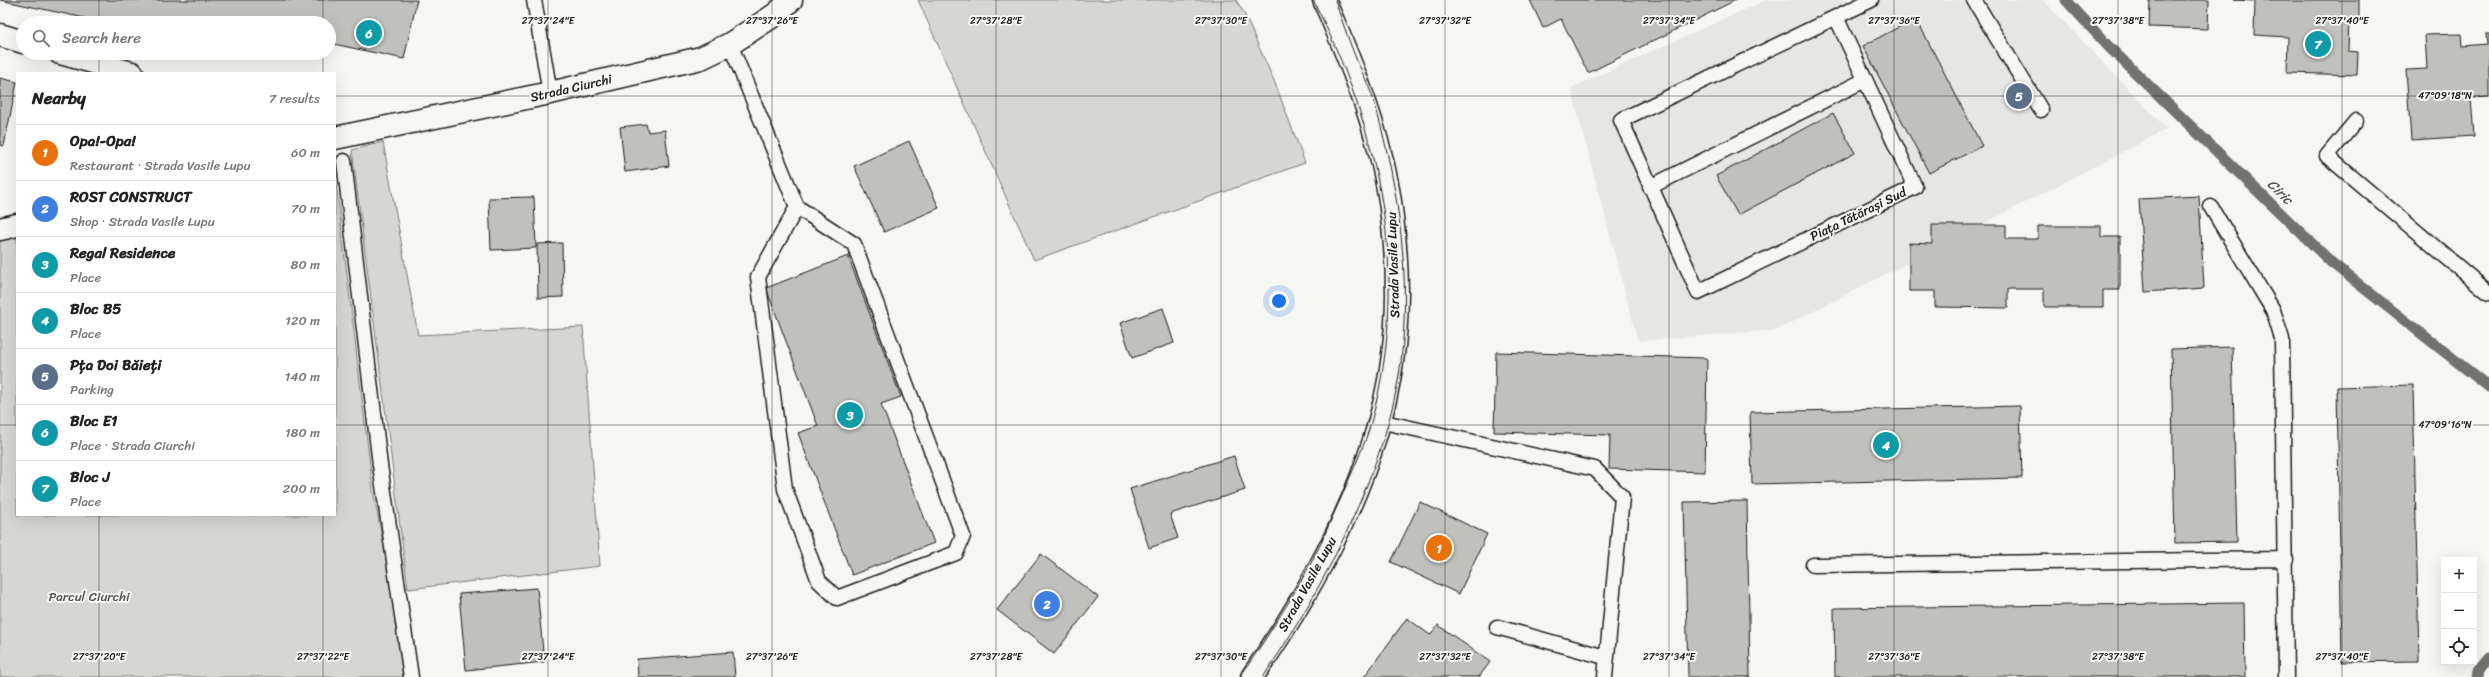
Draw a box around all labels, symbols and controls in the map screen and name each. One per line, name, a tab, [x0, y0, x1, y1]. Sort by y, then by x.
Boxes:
text: 27°37'24"E	[522, 12, 576, 30]
text: 27°37'26"E	[746, 12, 799, 30]
text: 27°37'28"E	[970, 12, 1024, 30]
text: 27°37'30"E	[1195, 12, 1249, 30]
text: 27°37'32"E	[1419, 12, 1472, 30]
text: 27°37'34"E	[1643, 12, 1697, 30]
text: 27°37'36"E	[1868, 12, 1921, 30]
text: 27°37'38"E	[2092, 12, 2145, 30]
text: 27°37'40"E	[2316, 12, 2370, 30]
search box	[16, 16, 336, 60]
pin: 6	[356, 18, 382, 48]
text: Search here	[62, 25, 141, 51]
icon: search	[30, 27, 52, 49]
pin: 7	[2305, 29, 2331, 59]
street label: Strada Ciurchi	[528, 67, 615, 109]
pin: 5	[2006, 81, 2032, 111]
text: Nearby	[32, 83, 86, 113]
text: 7 results	[269, 87, 320, 110]
text: 47°09'18"N	[2418, 87, 2472, 105]
text: Opa!-Opa!	[70, 128, 135, 154]
text: 1	[42, 141, 48, 164]
text: 60 m	[291, 141, 320, 164]
text: Restaurant · Strada Vasile Lupu	[70, 154, 250, 177]
water label: Ciric	[2261, 173, 2300, 212]
street label: Piața Tătărași Sud	[1806, 180, 1911, 247]
text: ROST CONSTRUCT	[70, 184, 192, 210]
text: 2	[41, 197, 49, 220]
text: 70 m	[291, 197, 320, 220]
text: Shop · Strada Vasile Lupu	[70, 210, 215, 233]
street label: Strada Vasile Lupu	[1380, 212, 1406, 318]
text: Regal Residence	[70, 240, 175, 266]
text: 3	[41, 253, 49, 276]
text: 80 m	[291, 253, 320, 276]
text: Place	[70, 266, 101, 289]
your location	[1269, 291, 1289, 311]
text: Bloc B5	[70, 296, 122, 322]
text: 4	[41, 309, 49, 332]
text: 120 m	[285, 309, 320, 332]
text: Place	[70, 322, 101, 345]
text: Pța Doi Băieți	[70, 352, 161, 378]
text: 5	[41, 365, 49, 388]
text: 140 m	[285, 365, 320, 388]
text: Parking	[70, 378, 114, 401]
pin: 3	[837, 400, 863, 430]
text: Bloc E1	[70, 408, 118, 434]
text: 47°09'16"N	[2418, 416, 2472, 434]
text: 6	[41, 421, 49, 444]
text: 180 m	[285, 421, 320, 444]
pin: 4	[1873, 430, 1899, 460]
text: Place · Strada Ciurchi	[70, 434, 195, 457]
text: Bloc J	[70, 464, 110, 490]
text: 7	[41, 477, 49, 500]
text: 200 m	[283, 477, 320, 500]
text: Place	[70, 490, 101, 513]
street label: Strada Vasile Lupu	[1271, 532, 1343, 636]
pin: 1	[1426, 533, 1452, 563]
map controls	[2441, 557, 2477, 665]
button: +	[2441, 557, 2477, 593]
park label: Parcul Ciurchi	[48, 585, 130, 608]
pin: 2	[1034, 589, 1060, 619]
button: −	[2441, 593, 2477, 629]
button: locate	[2441, 629, 2477, 665]
text: 27°37'20"E	[73, 648, 127, 666]
text: 27°37'22"E	[297, 648, 350, 666]
text: 27°37'24"E	[522, 648, 576, 666]
text: 27°37'26"E	[746, 648, 799, 666]
text: 27°37'28"E	[970, 648, 1024, 666]
text: 27°37'30"E	[1195, 648, 1249, 666]
text: 27°37'32"E	[1419, 648, 1472, 666]
text: 27°37'34"E	[1643, 648, 1697, 666]
text: 27°37'36"E	[1868, 648, 1921, 666]
text: 27°37'38"E	[2092, 648, 2145, 666]
text: 27°37'40"E	[2316, 648, 2370, 666]

